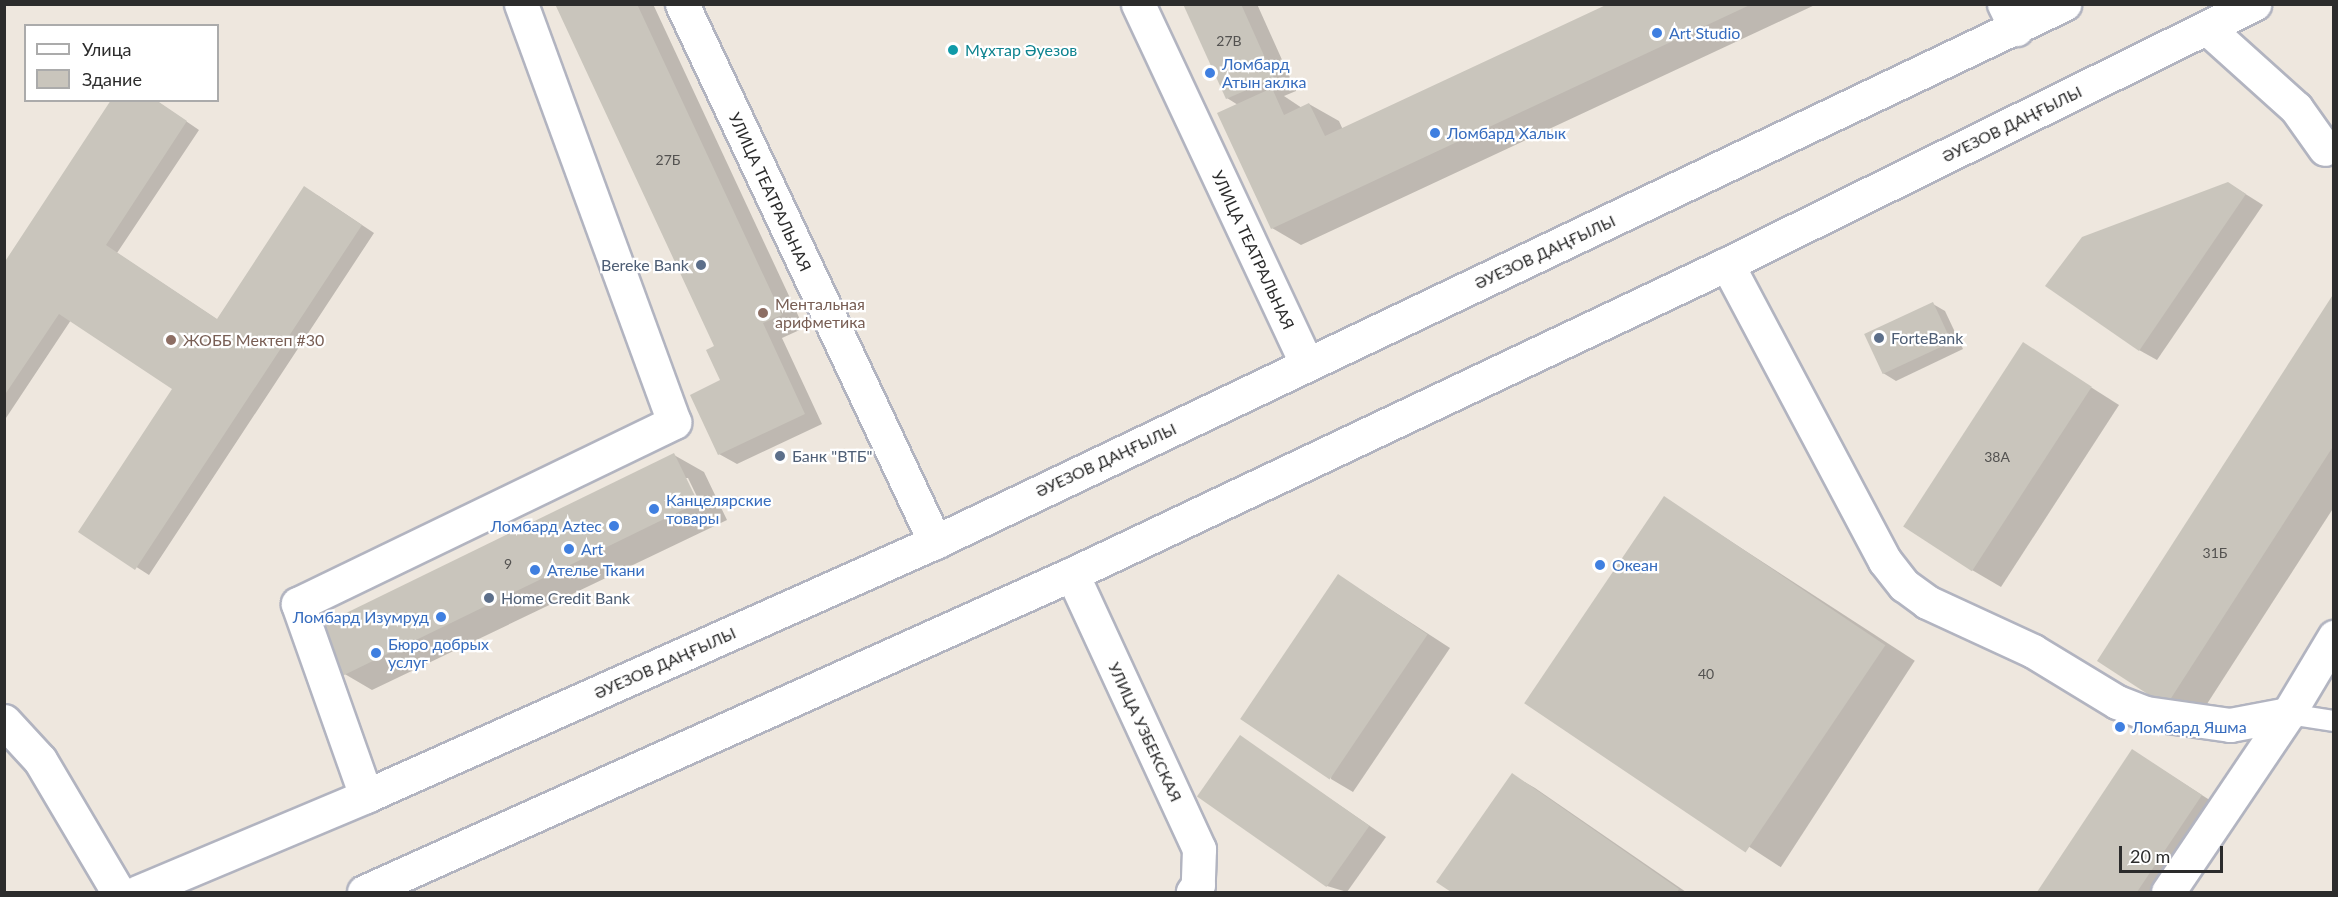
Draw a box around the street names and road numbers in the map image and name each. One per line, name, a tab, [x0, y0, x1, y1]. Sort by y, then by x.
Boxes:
street label: ӘУЕЗОВ ДАҢҒЫЛЫ	[1939, 82, 2085, 166]
street label: УЛИЦА ТЕАТРАЛЬНАЯ	[725, 110, 815, 274]
street label: УЛИЦА ТЕАТРАЛЬНАЯ	[1208, 168, 1298, 332]
street label: ӘУЕЗОВ ДАҢҒЫЛЫ	[1472, 211, 1618, 293]
street label: ӘУЕЗОВ ДАҢҒЫЛЫ	[1033, 419, 1179, 501]
street label: ӘУЕЗОВ ДАҢҒЫЛЫ	[591, 623, 739, 703]
street label: УЛИЦА УЗБЕКСКАЯ	[1104, 659, 1186, 805]

